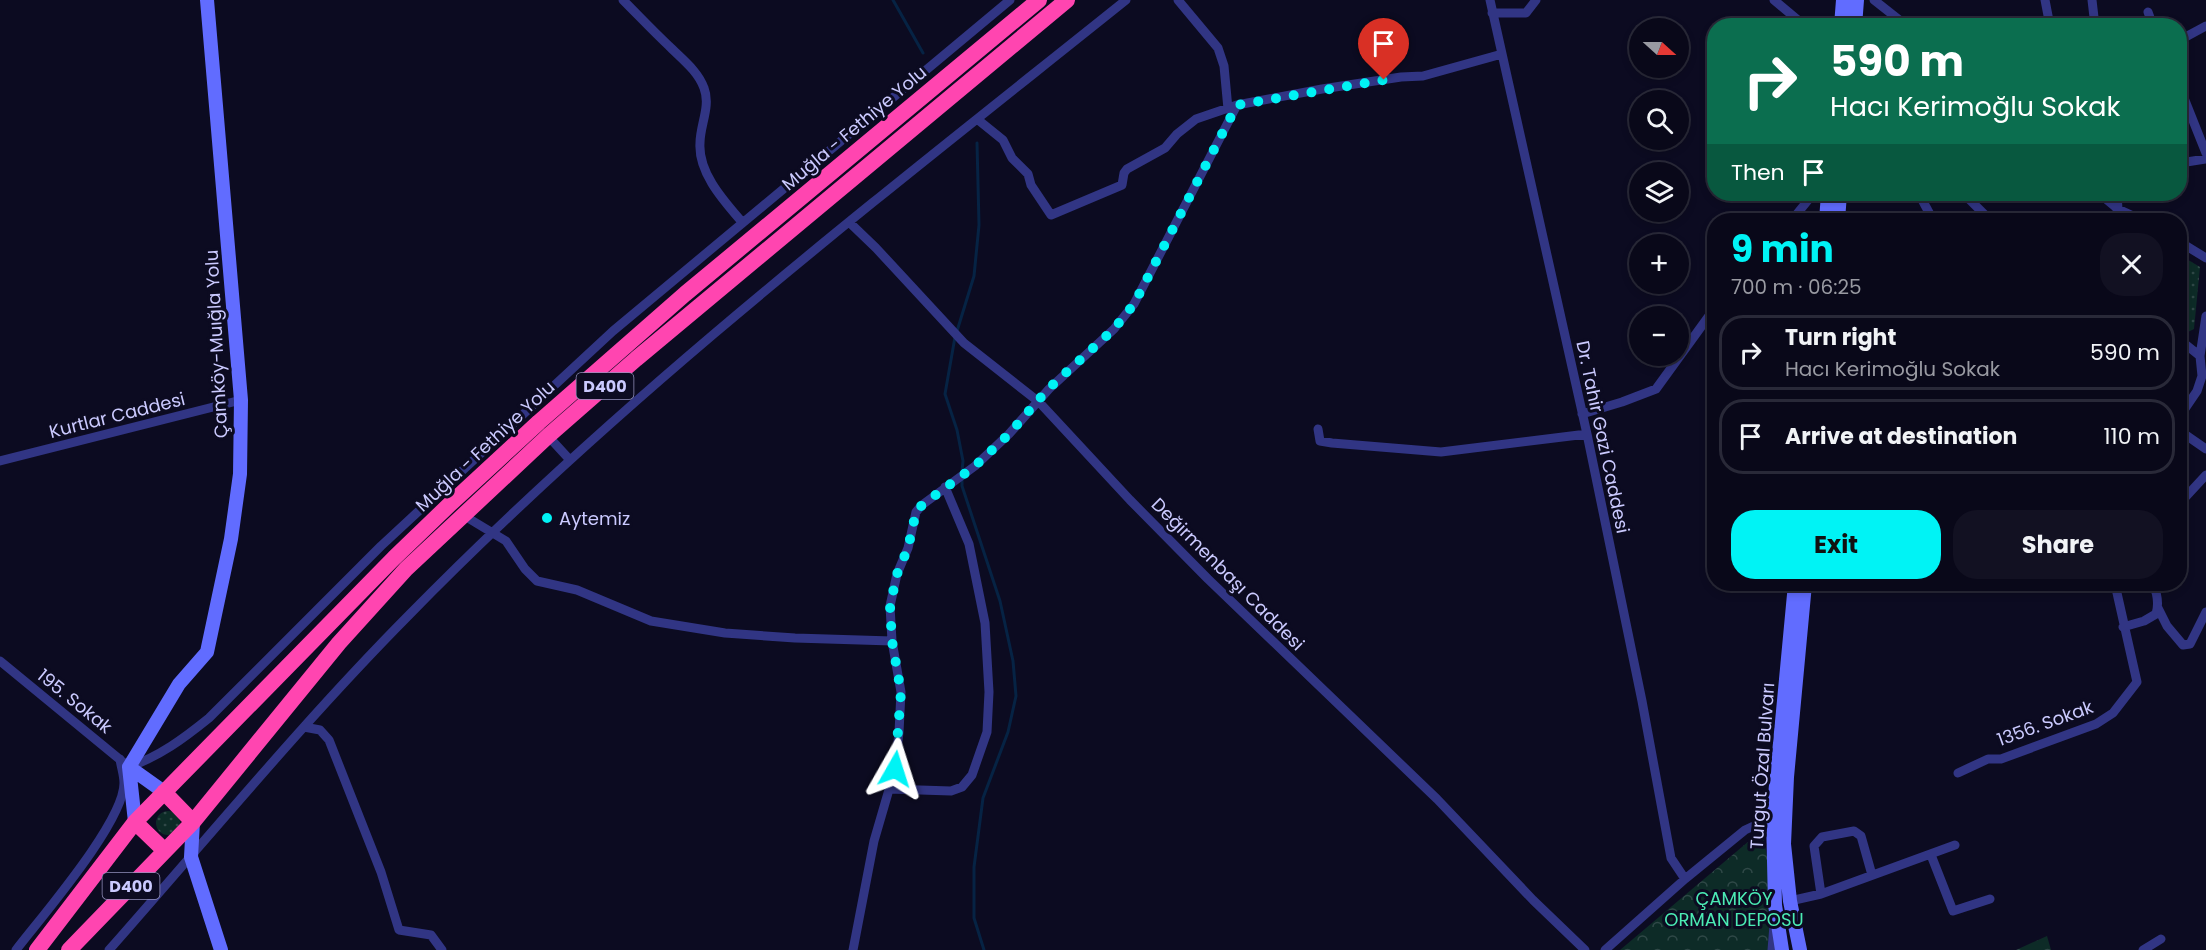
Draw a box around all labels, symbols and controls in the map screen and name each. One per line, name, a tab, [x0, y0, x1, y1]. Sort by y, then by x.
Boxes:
pin	[1358, 18, 1409, 80]
north arrow	[1629, 18, 1689, 78]
map controls	[1629, 18, 1689, 366]
icon: arrive	[1367, 27, 1400, 60]
text: 590 m	[1830, 32, 1964, 91]
icon: right	[1731, 42, 1809, 120]
street label: Muğla - Fethiye Yolu	[776, 60, 932, 196]
text: Hacı Kerimoğlu Sokak	[1830, 88, 2120, 125]
button: search	[1629, 90, 1689, 150]
icon: arrive	[1797, 156, 1830, 189]
text: Then	[1731, 157, 1785, 188]
button: layers	[1629, 162, 1689, 222]
text: 9 min	[1731, 224, 1834, 275]
button: close	[2100, 233, 2163, 296]
button: +	[1629, 234, 1689, 294]
street label: Çamköy-Muığla Yolu	[199, 249, 233, 439]
text: 700 m · 06:25	[1731, 273, 1861, 301]
button: −	[1629, 306, 1689, 366]
text: Turn right	[1785, 322, 1896, 353]
icon: right	[1734, 336, 1767, 369]
text: 590 m	[2090, 337, 2160, 368]
street label: Dr. Tahir Gazi Caddesi	[1570, 338, 1636, 536]
text: Hacı Kerimoğlu Sokak	[1785, 355, 2000, 383]
road number: D400	[576, 373, 634, 399]
street label: Muğla - Fethiye Yolu	[410, 375, 560, 517]
street label: Kurtlar Caddesi	[47, 386, 187, 444]
icon: arrive	[1734, 420, 1767, 453]
text: Arrive at destination	[1785, 421, 2017, 452]
text: 110 m	[2104, 421, 2160, 452]
street label: Değirmenbaşı Caddesi	[1146, 492, 1310, 656]
place label: Aytemiz	[559, 506, 630, 531]
button: Exit	[1731, 510, 1941, 579]
button: Share	[1953, 510, 2163, 579]
marker: Aytemiz	[540, 511, 554, 525]
street label: 195. Sokak	[32, 663, 118, 739]
street label: Turgut Özal Bulvarı	[1744, 682, 1780, 850]
street label: 1356. Sokak	[1994, 694, 2097, 752]
position arrow	[863, 737, 927, 801]
road number: D400	[102, 873, 160, 899]
park label: ÇAMKÖY ORMAN DEPOSU	[1664, 886, 1804, 932]

